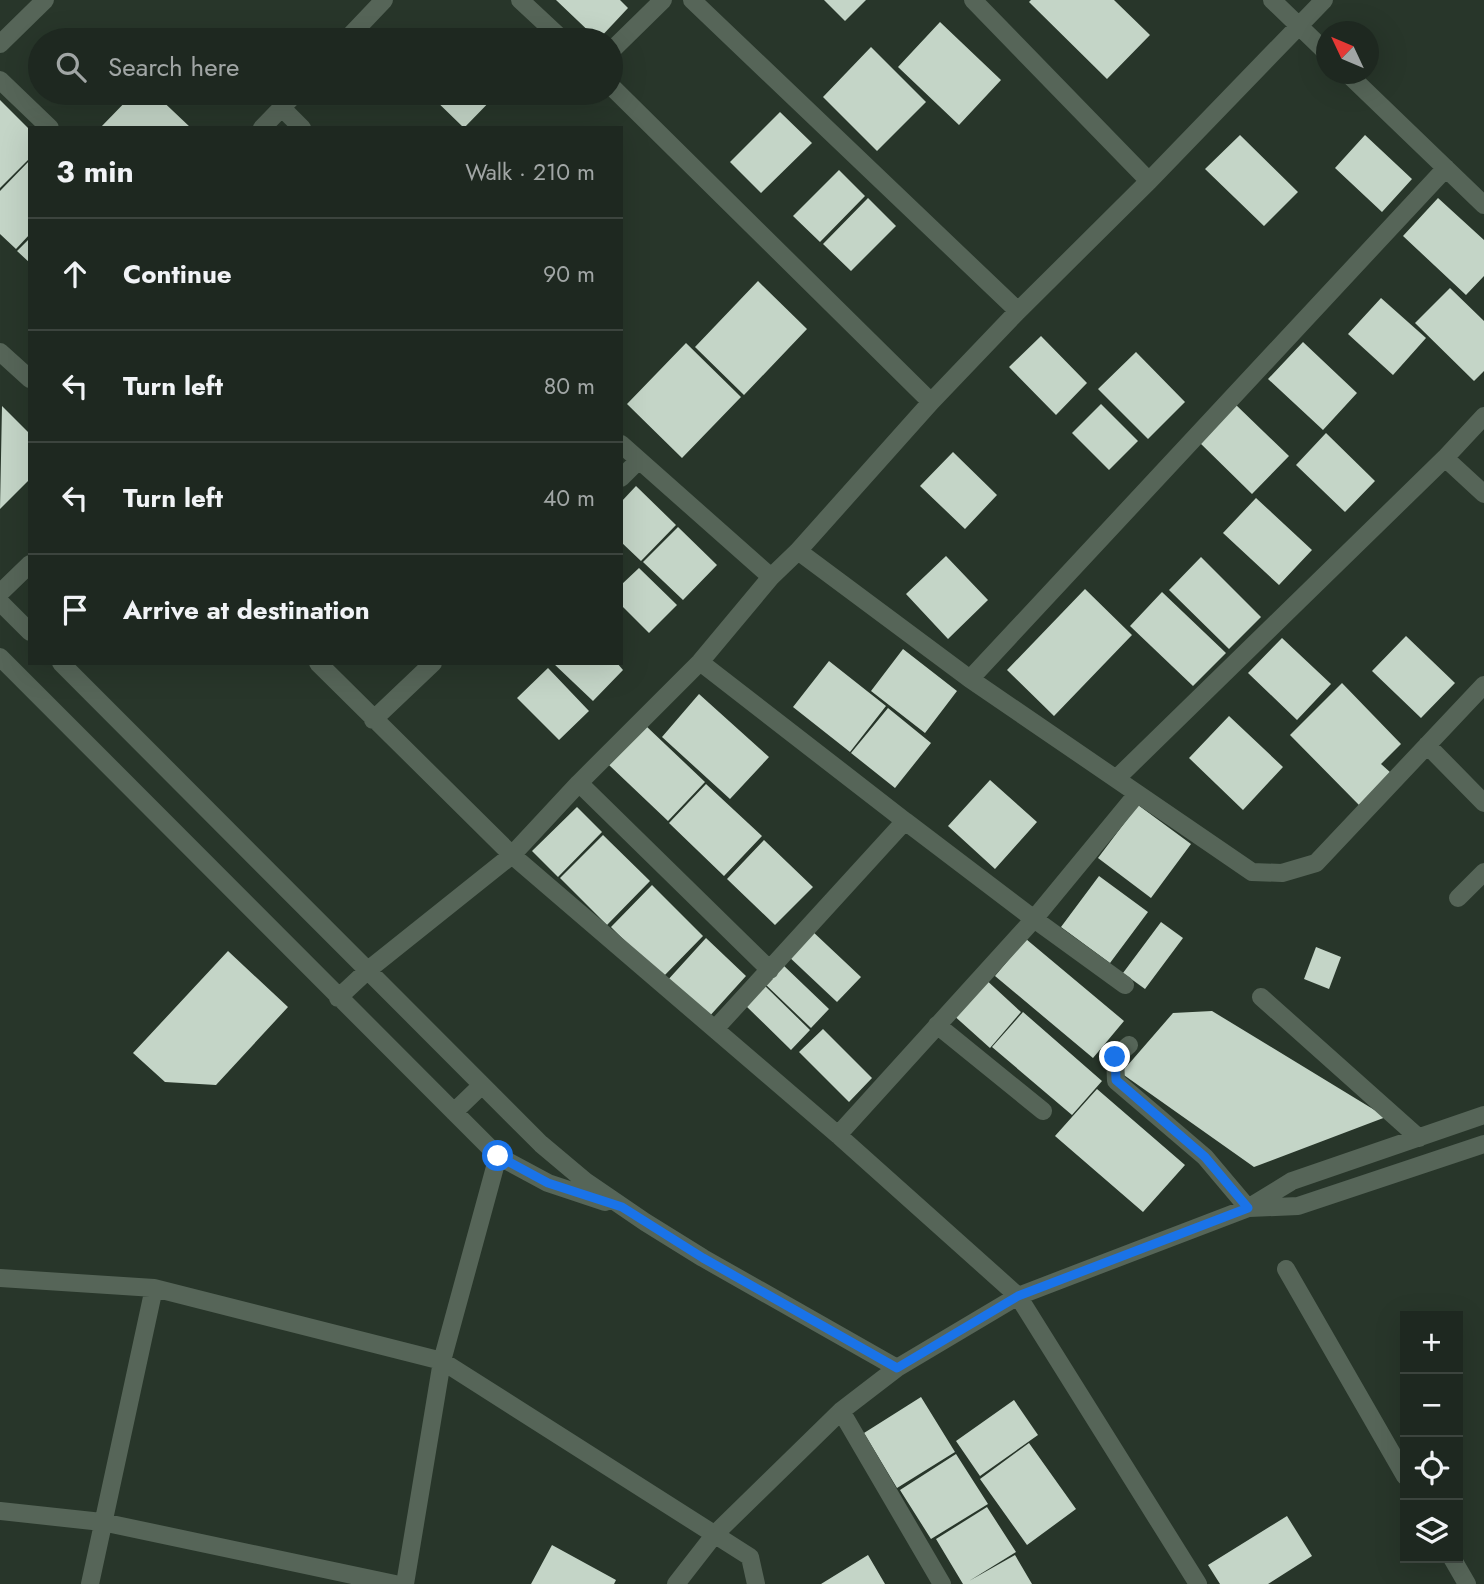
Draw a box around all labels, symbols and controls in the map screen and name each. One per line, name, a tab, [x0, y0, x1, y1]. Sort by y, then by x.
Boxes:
north arrow	[1316, 21, 1379, 84]
search box	[28, 28, 623, 105]
icon: search	[52, 48, 90, 86]
text: Search here	[108, 48, 240, 86]
text: 3 min	[56, 150, 134, 193]
text: Walk · 210 m	[465, 155, 595, 189]
icon: ahead	[56, 255, 94, 293]
text: Continue	[123, 255, 232, 293]
text: 90 m	[543, 257, 595, 291]
icon: left	[56, 367, 94, 405]
text: Turn left	[123, 367, 223, 405]
text: 80 m	[544, 369, 595, 403]
icon: left	[56, 479, 94, 517]
text: Turn left	[123, 479, 223, 517]
text: 40 m	[543, 481, 595, 515]
icon: arrive	[56, 591, 94, 629]
text: Arrive at destination	[123, 591, 370, 629]
route end	[1099, 1041, 1130, 1072]
route start	[482, 1140, 513, 1171]
map controls	[1400, 1311, 1463, 1563]
button: +	[1400, 1311, 1463, 1374]
button: −	[1400, 1374, 1463, 1437]
button: locate	[1400, 1437, 1463, 1500]
button: layers	[1400, 1500, 1463, 1563]

